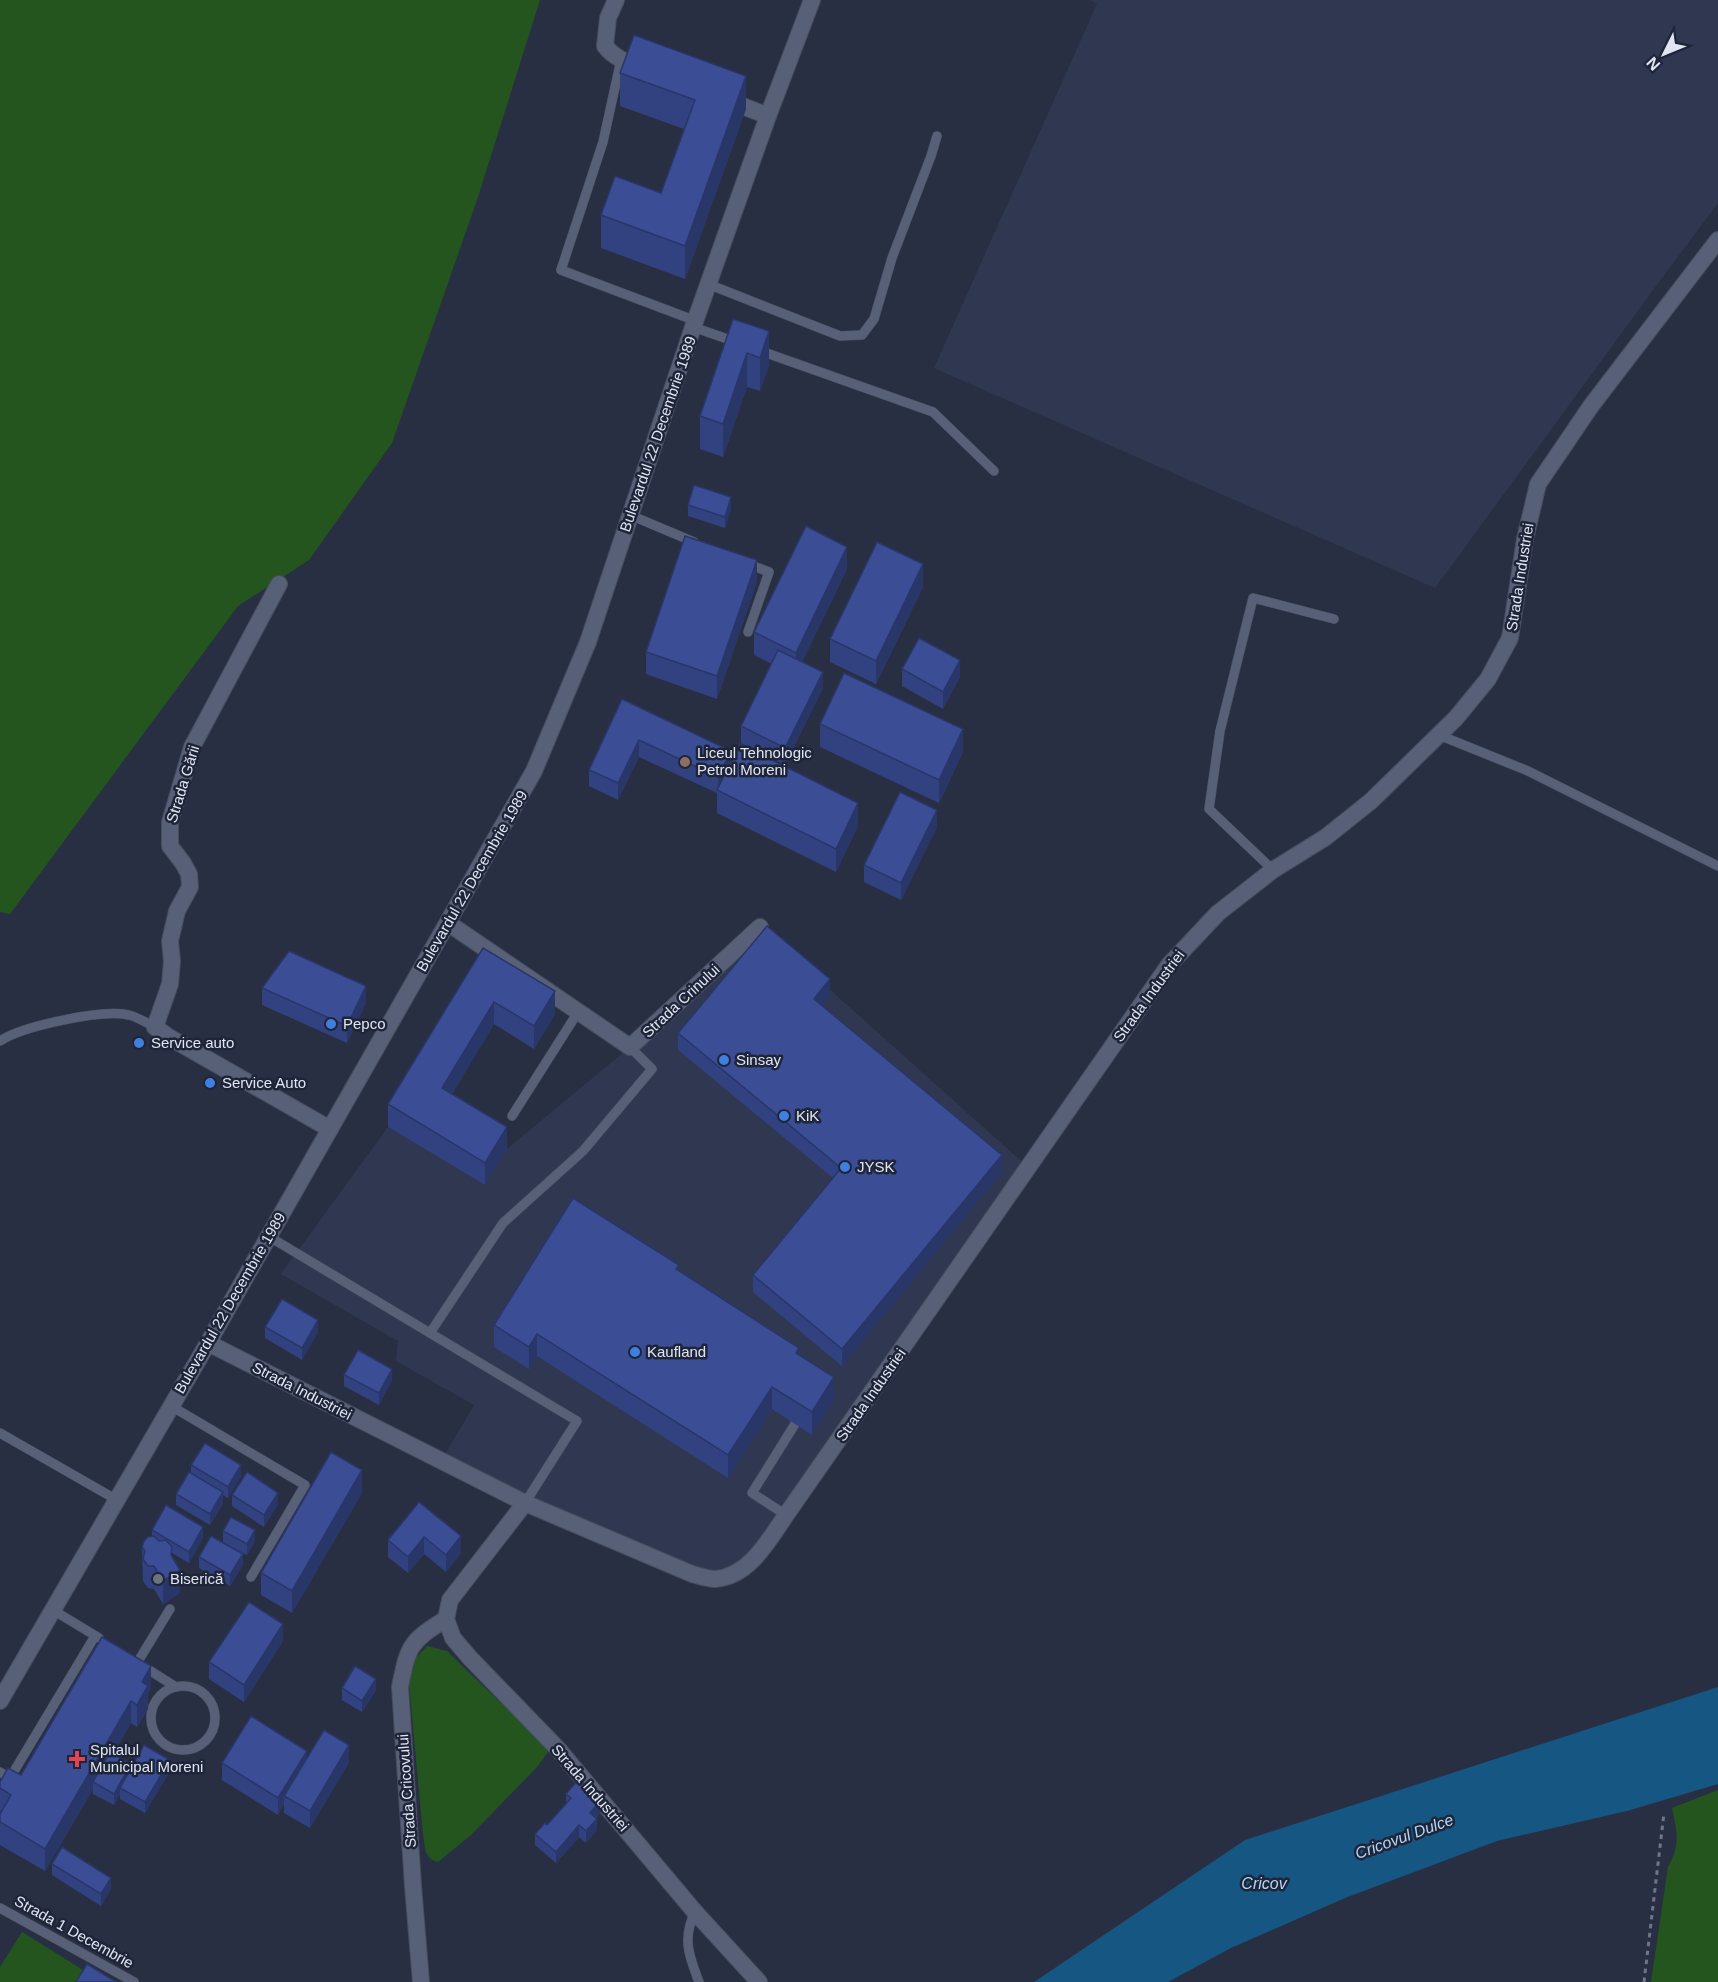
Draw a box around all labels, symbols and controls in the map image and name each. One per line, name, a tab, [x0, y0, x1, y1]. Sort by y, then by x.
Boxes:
north arrow	[1634, 24, 1694, 84]
text: N	[1643, 54, 1664, 74]
street label: Bulevardul 22 Decembrie 1989	[616, 334, 699, 534]
street label: Strada Industriei	[1503, 522, 1536, 632]
street label: Strada Gării	[163, 743, 202, 825]
place label: Liceul Tehnologic Petrol Moreni	[697, 744, 812, 778]
marker: Liceul Tehnologic Petrol Moreni	[678, 755, 692, 769]
street label: Bulevardul 22 Decembrie 1989	[413, 787, 530, 974]
street label: Strada Industriei	[1110, 947, 1188, 1045]
street label: Strada Crinului	[639, 961, 723, 1041]
place label: Pepco	[343, 1015, 386, 1032]
marker: Pepco	[324, 1017, 338, 1031]
place label: Service auto	[151, 1034, 234, 1051]
marker: Service auto	[132, 1036, 146, 1050]
place label: Sinsay	[736, 1051, 782, 1068]
marker: Sinsay	[717, 1053, 731, 1067]
place label: Service Auto	[222, 1074, 306, 1091]
marker: Service Auto	[203, 1076, 217, 1090]
place label: KiK	[796, 1107, 819, 1124]
marker: KiK	[777, 1109, 791, 1123]
place label: JYSK	[857, 1158, 895, 1175]
marker: JYSK	[838, 1160, 852, 1174]
street label: Bulevardul 22 Decembrie 1989	[171, 1209, 288, 1396]
place label: Kaufland	[647, 1343, 706, 1360]
marker: Kaufland	[628, 1345, 642, 1359]
street label: Strada Industriei	[832, 1345, 909, 1444]
street label: Strada Industriei	[250, 1358, 355, 1423]
place label: Biserică	[170, 1570, 224, 1587]
marker: Biserică	[151, 1572, 165, 1586]
street label: Strada Cricovului	[394, 1733, 419, 1849]
place label: Spitalul Municipal Moreni	[90, 1741, 203, 1775]
street label: Strada Industriei	[548, 1741, 633, 1834]
marker: Spitalul Municipal Moreni	[68, 1750, 86, 1768]
water label: Cricovul Dulce	[1353, 1811, 1456, 1862]
water label: Cricov	[1241, 1875, 1288, 1892]
street label: Strada 1 Decembrie	[12, 1892, 137, 1971]

